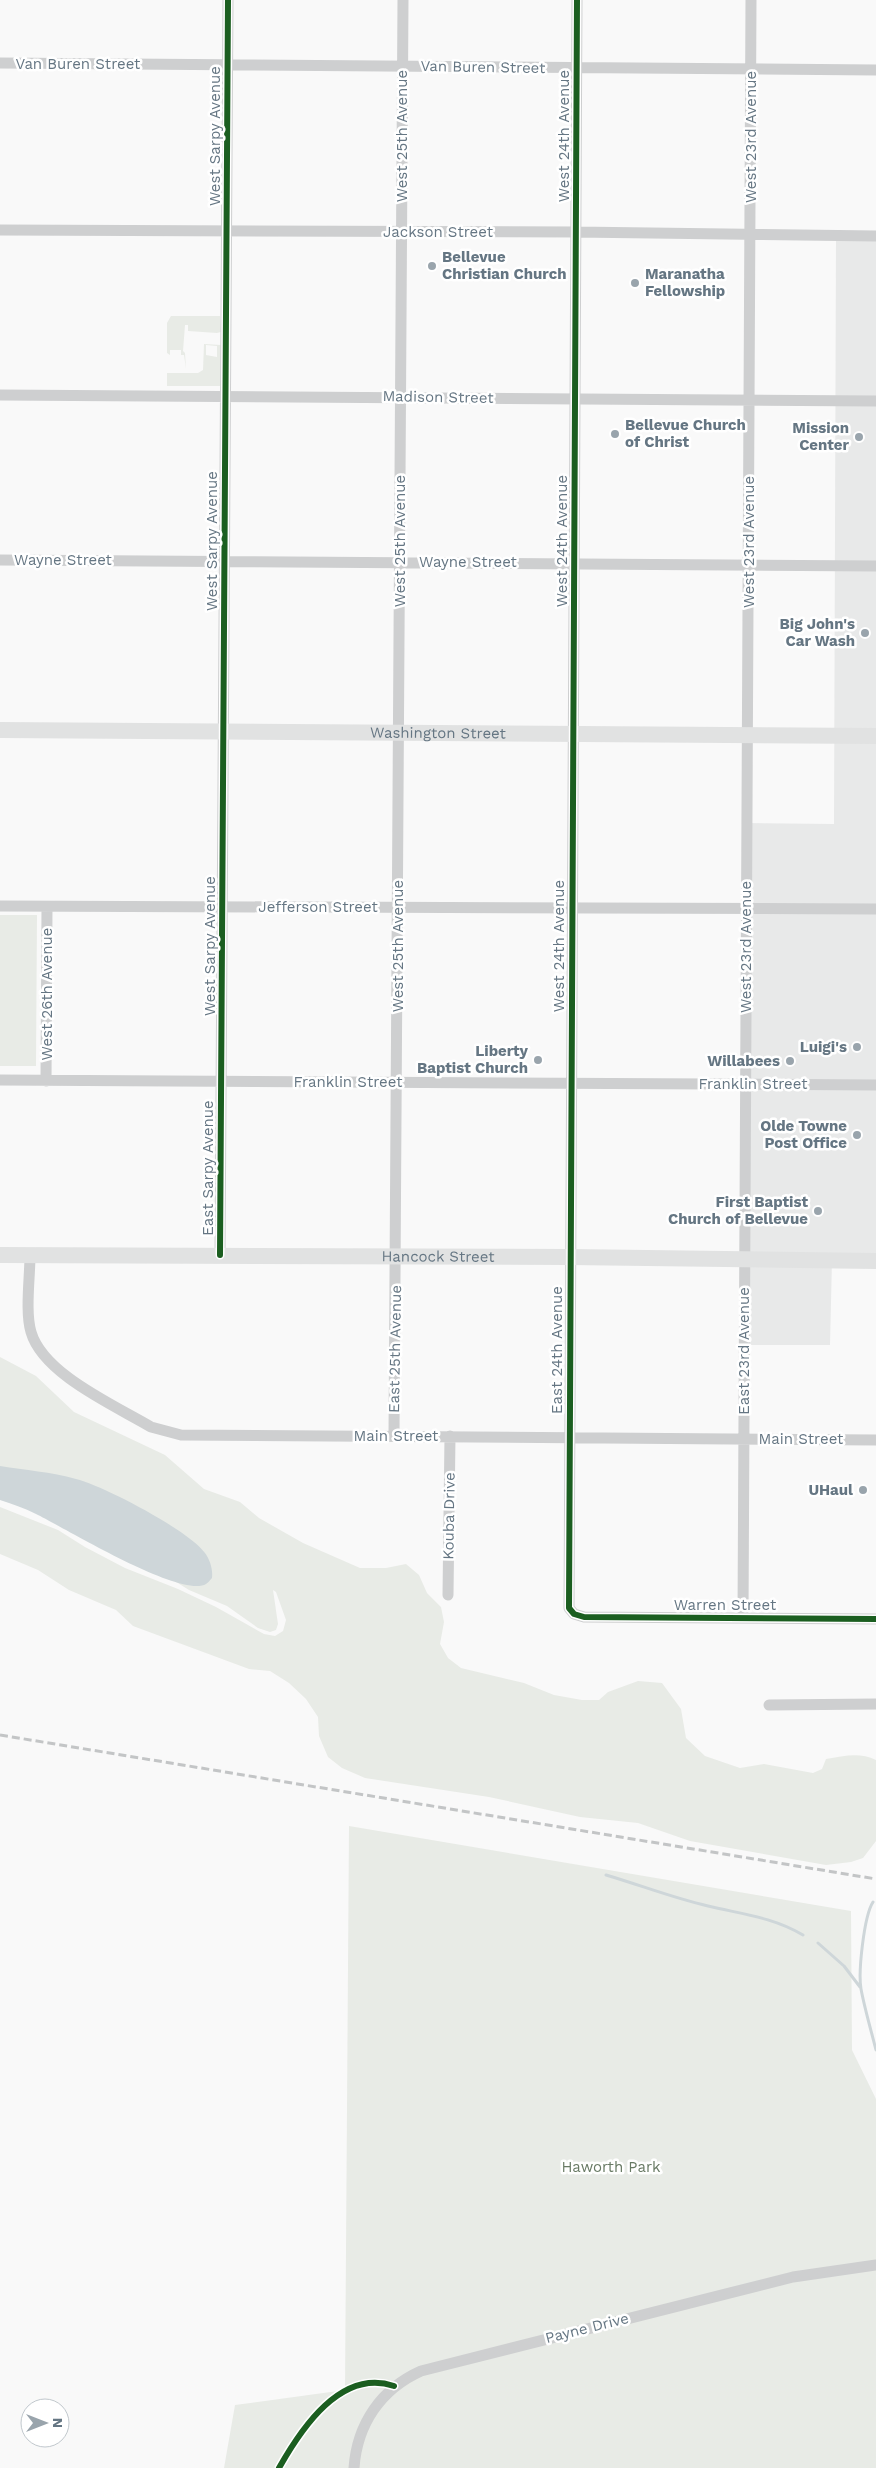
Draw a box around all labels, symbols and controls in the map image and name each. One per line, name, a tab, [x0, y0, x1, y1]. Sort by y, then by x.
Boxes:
street label: Van Buren Street	[16, 55, 141, 73]
street label: Van Buren Street	[420, 57, 546, 77]
street label: West Sarpy Avenue	[206, 66, 224, 206]
street label: West 25th Avenue	[393, 70, 411, 202]
street label: West 24th Avenue	[555, 70, 573, 202]
street label: West 23rd Avenue	[742, 71, 760, 203]
street label: Jackson Street	[383, 223, 494, 241]
place label: Bellevue Christian Church	[442, 248, 566, 283]
marker: Bellevue Christian Church	[426, 260, 438, 272]
place label: Maranatha Fellowship	[645, 265, 725, 300]
marker: Maranatha Fellowship	[629, 277, 641, 289]
street label: Madison Street	[382, 387, 494, 407]
place label: Bellevue Church of Christ	[625, 416, 746, 451]
place label: Mission Center	[792, 419, 850, 454]
marker: Bellevue Church of Christ	[609, 428, 621, 440]
marker: Mission Center	[853, 431, 865, 443]
street label: West Sarpy Avenue	[203, 471, 221, 611]
street label: West 25th Avenue	[391, 475, 409, 607]
street label: West 24th Avenue	[553, 475, 571, 607]
street label: West 23rd Avenue	[740, 476, 758, 608]
street label: Wayne Street	[14, 551, 113, 569]
street label: Wayne Street	[419, 553, 518, 571]
place label: Big John's Car Wash	[780, 615, 855, 650]
marker: Big John's Car Wash	[859, 627, 871, 639]
street label: Washington Street	[370, 724, 507, 742]
street label: West Sarpy Avenue	[201, 876, 219, 1016]
street label: West 25th Avenue	[389, 880, 407, 1012]
street label: West 24th Avenue	[550, 880, 568, 1012]
street label: West 23rd Avenue	[737, 881, 755, 1013]
street label: Jefferson Street	[258, 898, 378, 916]
street label: West 26th Avenue	[38, 928, 56, 1060]
place label: Luigi's	[800, 1038, 847, 1056]
marker: Luigi's	[851, 1041, 863, 1053]
place label: Liberty Baptist Church	[417, 1042, 529, 1077]
place label: Willabees	[707, 1052, 780, 1070]
marker: Liberty Baptist Church	[532, 1054, 544, 1066]
marker: Willabees	[784, 1055, 796, 1067]
street label: Franklin Street	[294, 1073, 403, 1091]
street label: Franklin Street	[699, 1075, 808, 1093]
street label: East Sarpy Avenue	[199, 1100, 217, 1236]
place label: Olde Towne Post Office	[760, 1117, 847, 1152]
marker: Olde Towne Post Office	[851, 1129, 863, 1141]
place label: First Baptist Church of Bellevue	[668, 1193, 808, 1228]
marker: First Baptist Church of Bellevue	[812, 1205, 824, 1217]
street label: Hancock Street	[381, 1247, 495, 1266]
street label: East 25th Avenue	[385, 1285, 405, 1413]
street label: East 24th Avenue	[548, 1286, 566, 1414]
street label: East 23rd Avenue	[735, 1287, 753, 1415]
street label: Main Street	[354, 1427, 439, 1445]
street label: Main Street	[759, 1430, 844, 1448]
street label: Kouba Drive	[439, 1472, 459, 1560]
place label: UHaul	[808, 1481, 853, 1499]
marker: UHaul	[857, 1484, 869, 1496]
street label: Warren Street	[674, 1596, 777, 1614]
park label: Haworth Park	[561, 2158, 661, 2176]
street label: Payne Drive	[543, 2309, 631, 2347]
north arrow	[20, 2398, 70, 2448]
text: N	[50, 2418, 66, 2428]

